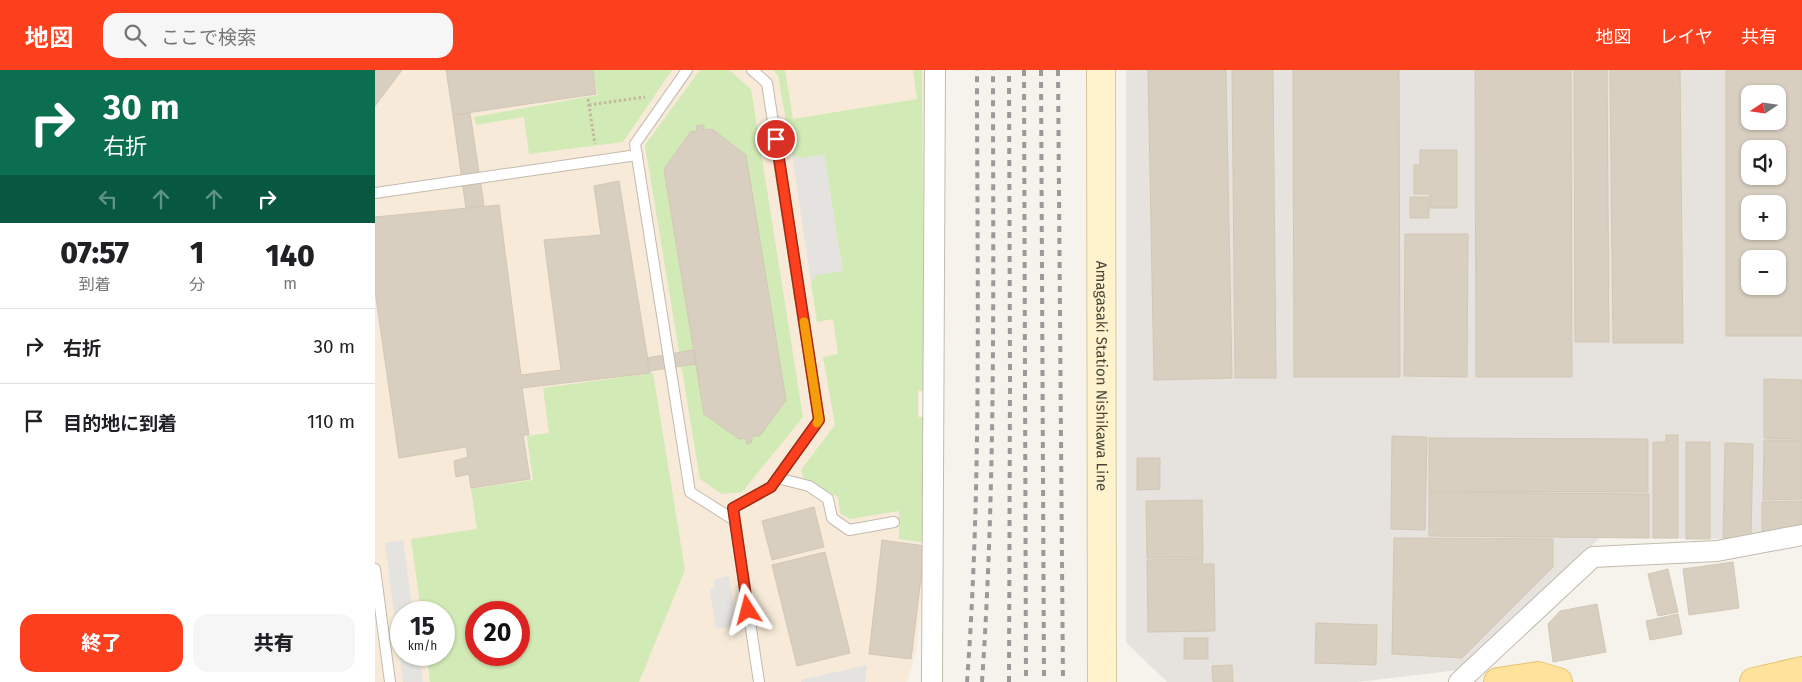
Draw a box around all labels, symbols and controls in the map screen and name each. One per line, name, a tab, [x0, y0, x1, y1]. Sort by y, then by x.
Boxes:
search box	[103, 13, 453, 58]
icon: search	[121, 21, 149, 49]
text: 地図	[25, 24, 73, 52]
text: ここで検索	[161, 26, 256, 49]
text: 地図	[1596, 26, 1632, 48]
text: レイヤ	[1660, 26, 1713, 48]
text: 共有	[1741, 26, 1777, 48]
north arrow	[1741, 85, 1786, 130]
map controls	[1741, 85, 1786, 295]
text: 30 m	[103, 86, 180, 128]
icon: right	[20, 90, 85, 155]
pin	[755, 118, 797, 160]
icon: arrive	[762, 125, 790, 153]
text: 右折	[103, 133, 147, 160]
button: sound	[1741, 140, 1786, 185]
icon: left	[94, 185, 122, 213]
icon: ahead	[147, 185, 175, 213]
icon: ahead	[200, 185, 228, 213]
icon: right	[253, 185, 281, 213]
button: +	[1741, 195, 1786, 240]
text: 07:57	[60, 235, 129, 271]
text: 1	[190, 235, 204, 271]
text: 140	[265, 238, 315, 274]
button: −	[1741, 250, 1786, 295]
street label: Amagasaki Station Nishikawa Line	[1092, 261, 1111, 491]
text: m	[283, 274, 297, 293]
text: 到着	[79, 275, 111, 294]
text: 分	[189, 275, 205, 294]
icon: right	[20, 332, 48, 360]
text: 30 m	[314, 335, 355, 358]
text: 右折	[63, 337, 101, 360]
icon: arrive	[20, 407, 48, 435]
text: 110 m	[307, 410, 355, 433]
text: 目的地に到着	[63, 412, 177, 435]
position arrow	[721, 583, 773, 635]
speed limit sign: 20	[465, 601, 530, 666]
text: 15	[410, 612, 435, 642]
button: 終了	[20, 614, 183, 672]
button: 共有	[193, 614, 355, 672]
text: km/h	[408, 639, 437, 653]

